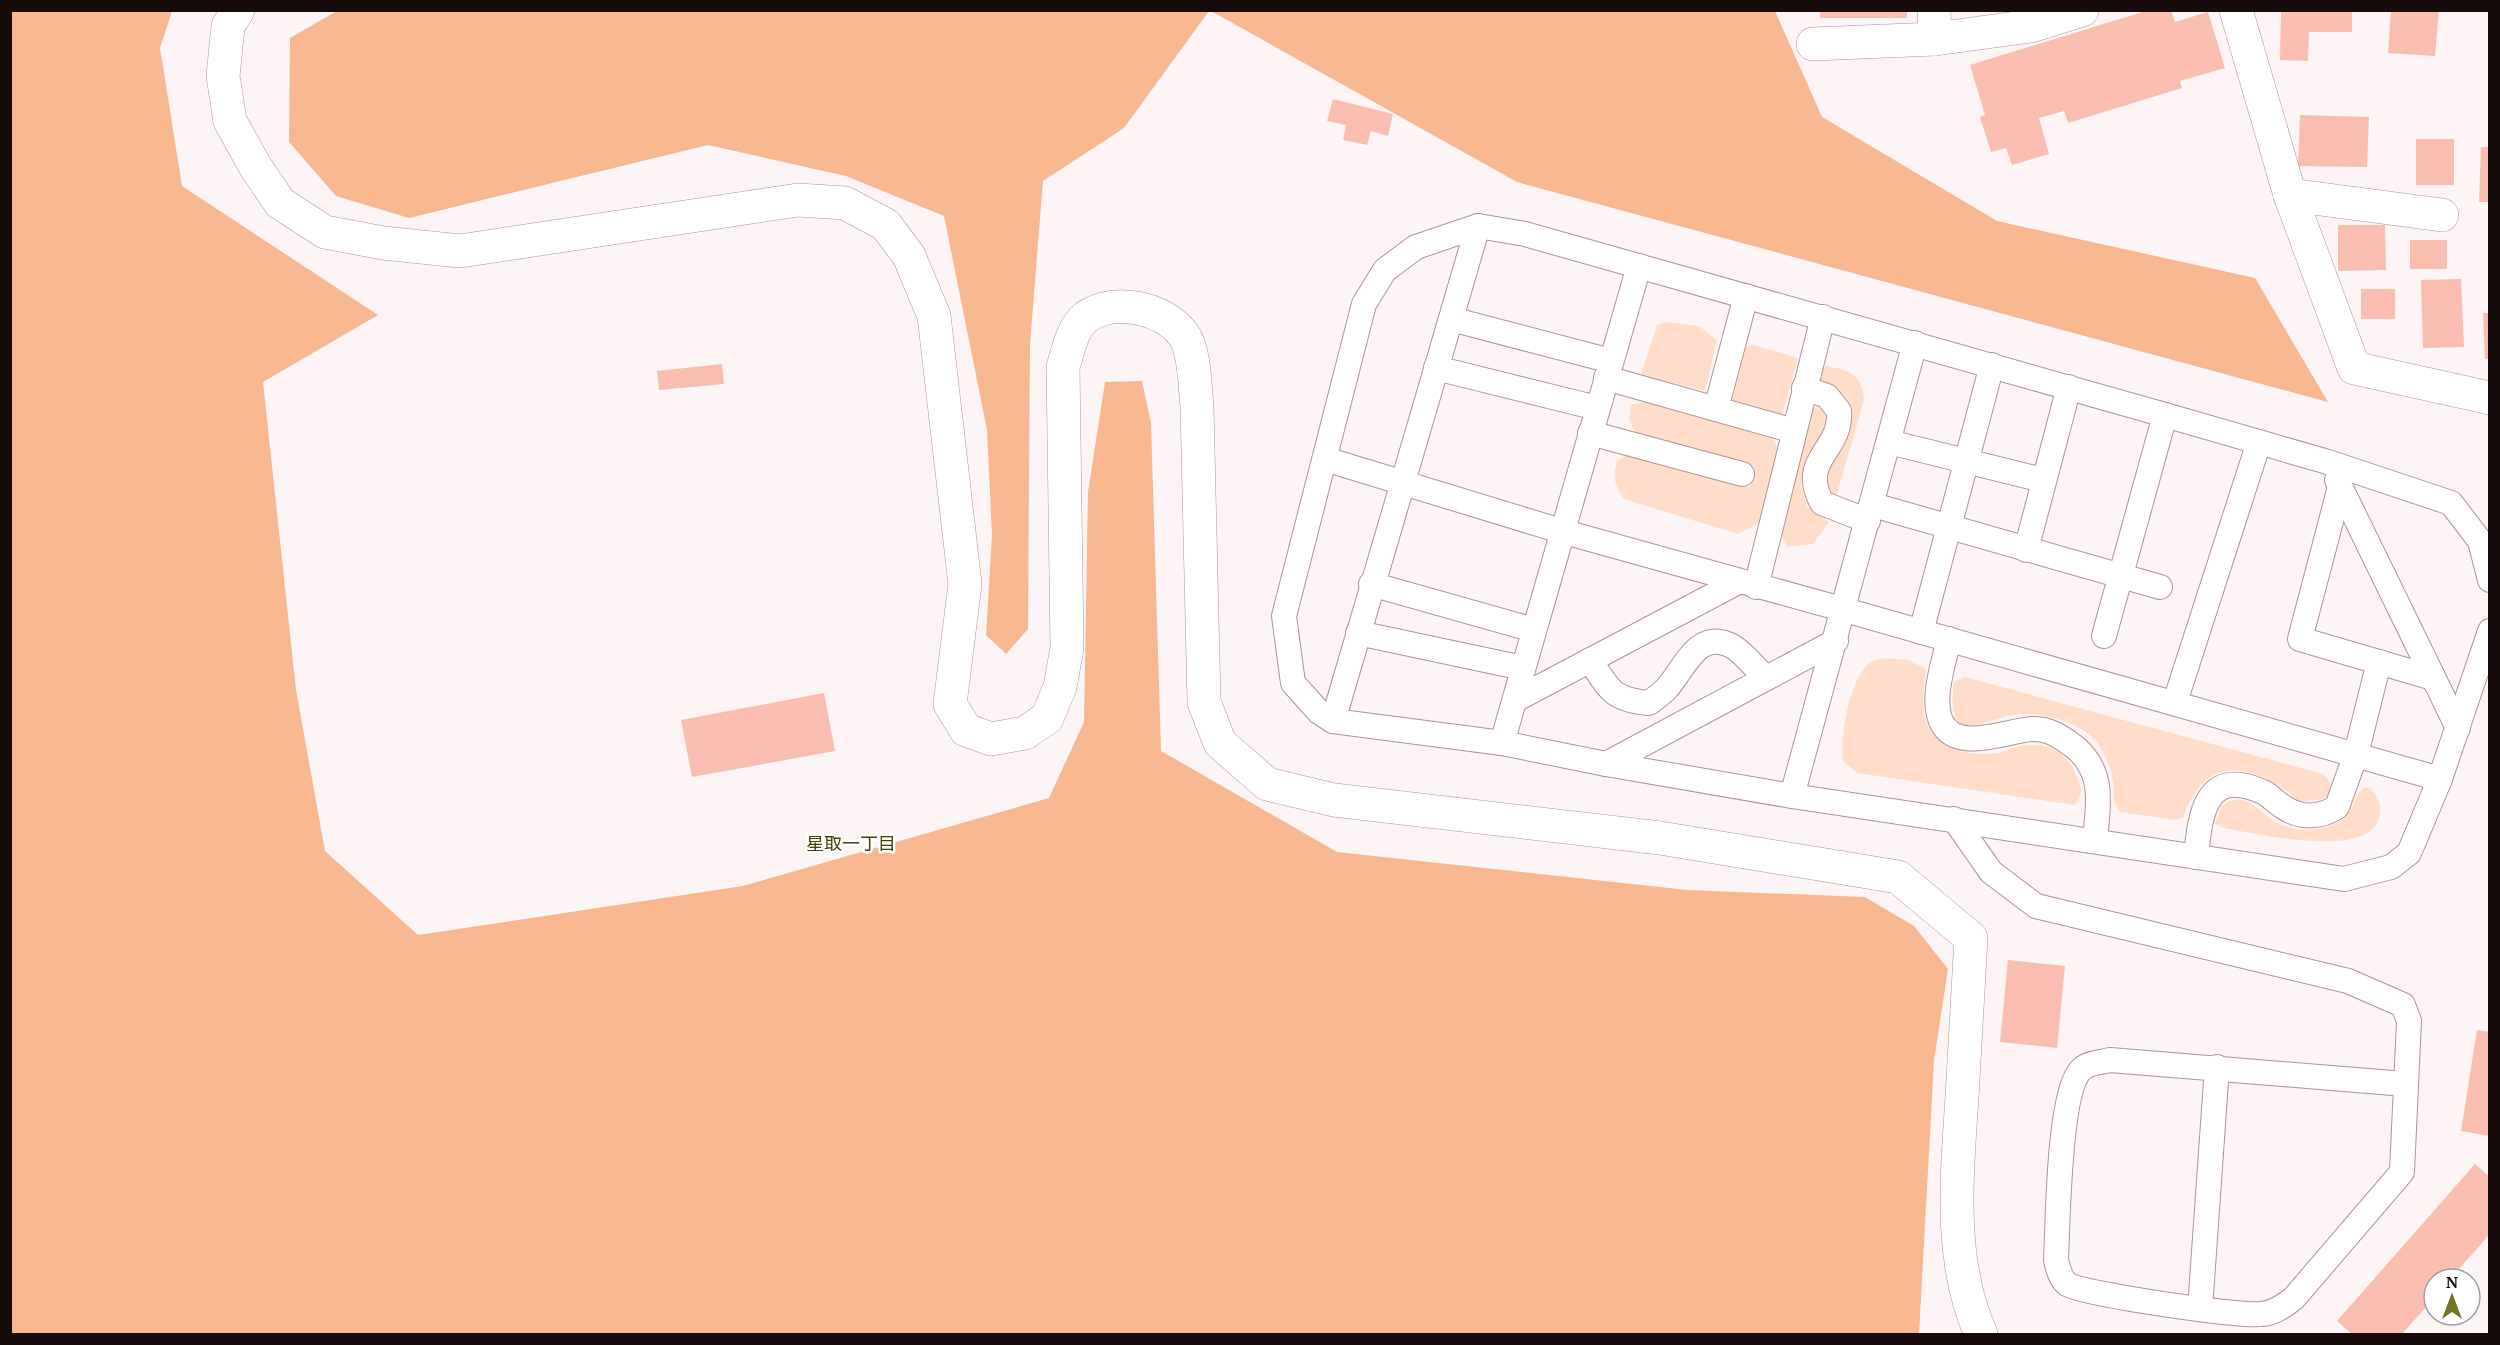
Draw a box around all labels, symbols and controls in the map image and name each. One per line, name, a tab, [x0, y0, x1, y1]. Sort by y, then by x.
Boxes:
district label: 星取一丁目	[806, 831, 896, 855]
north arrow	[2422, 1267, 2482, 1327]
text: N	[2446, 1271, 2458, 1293]

